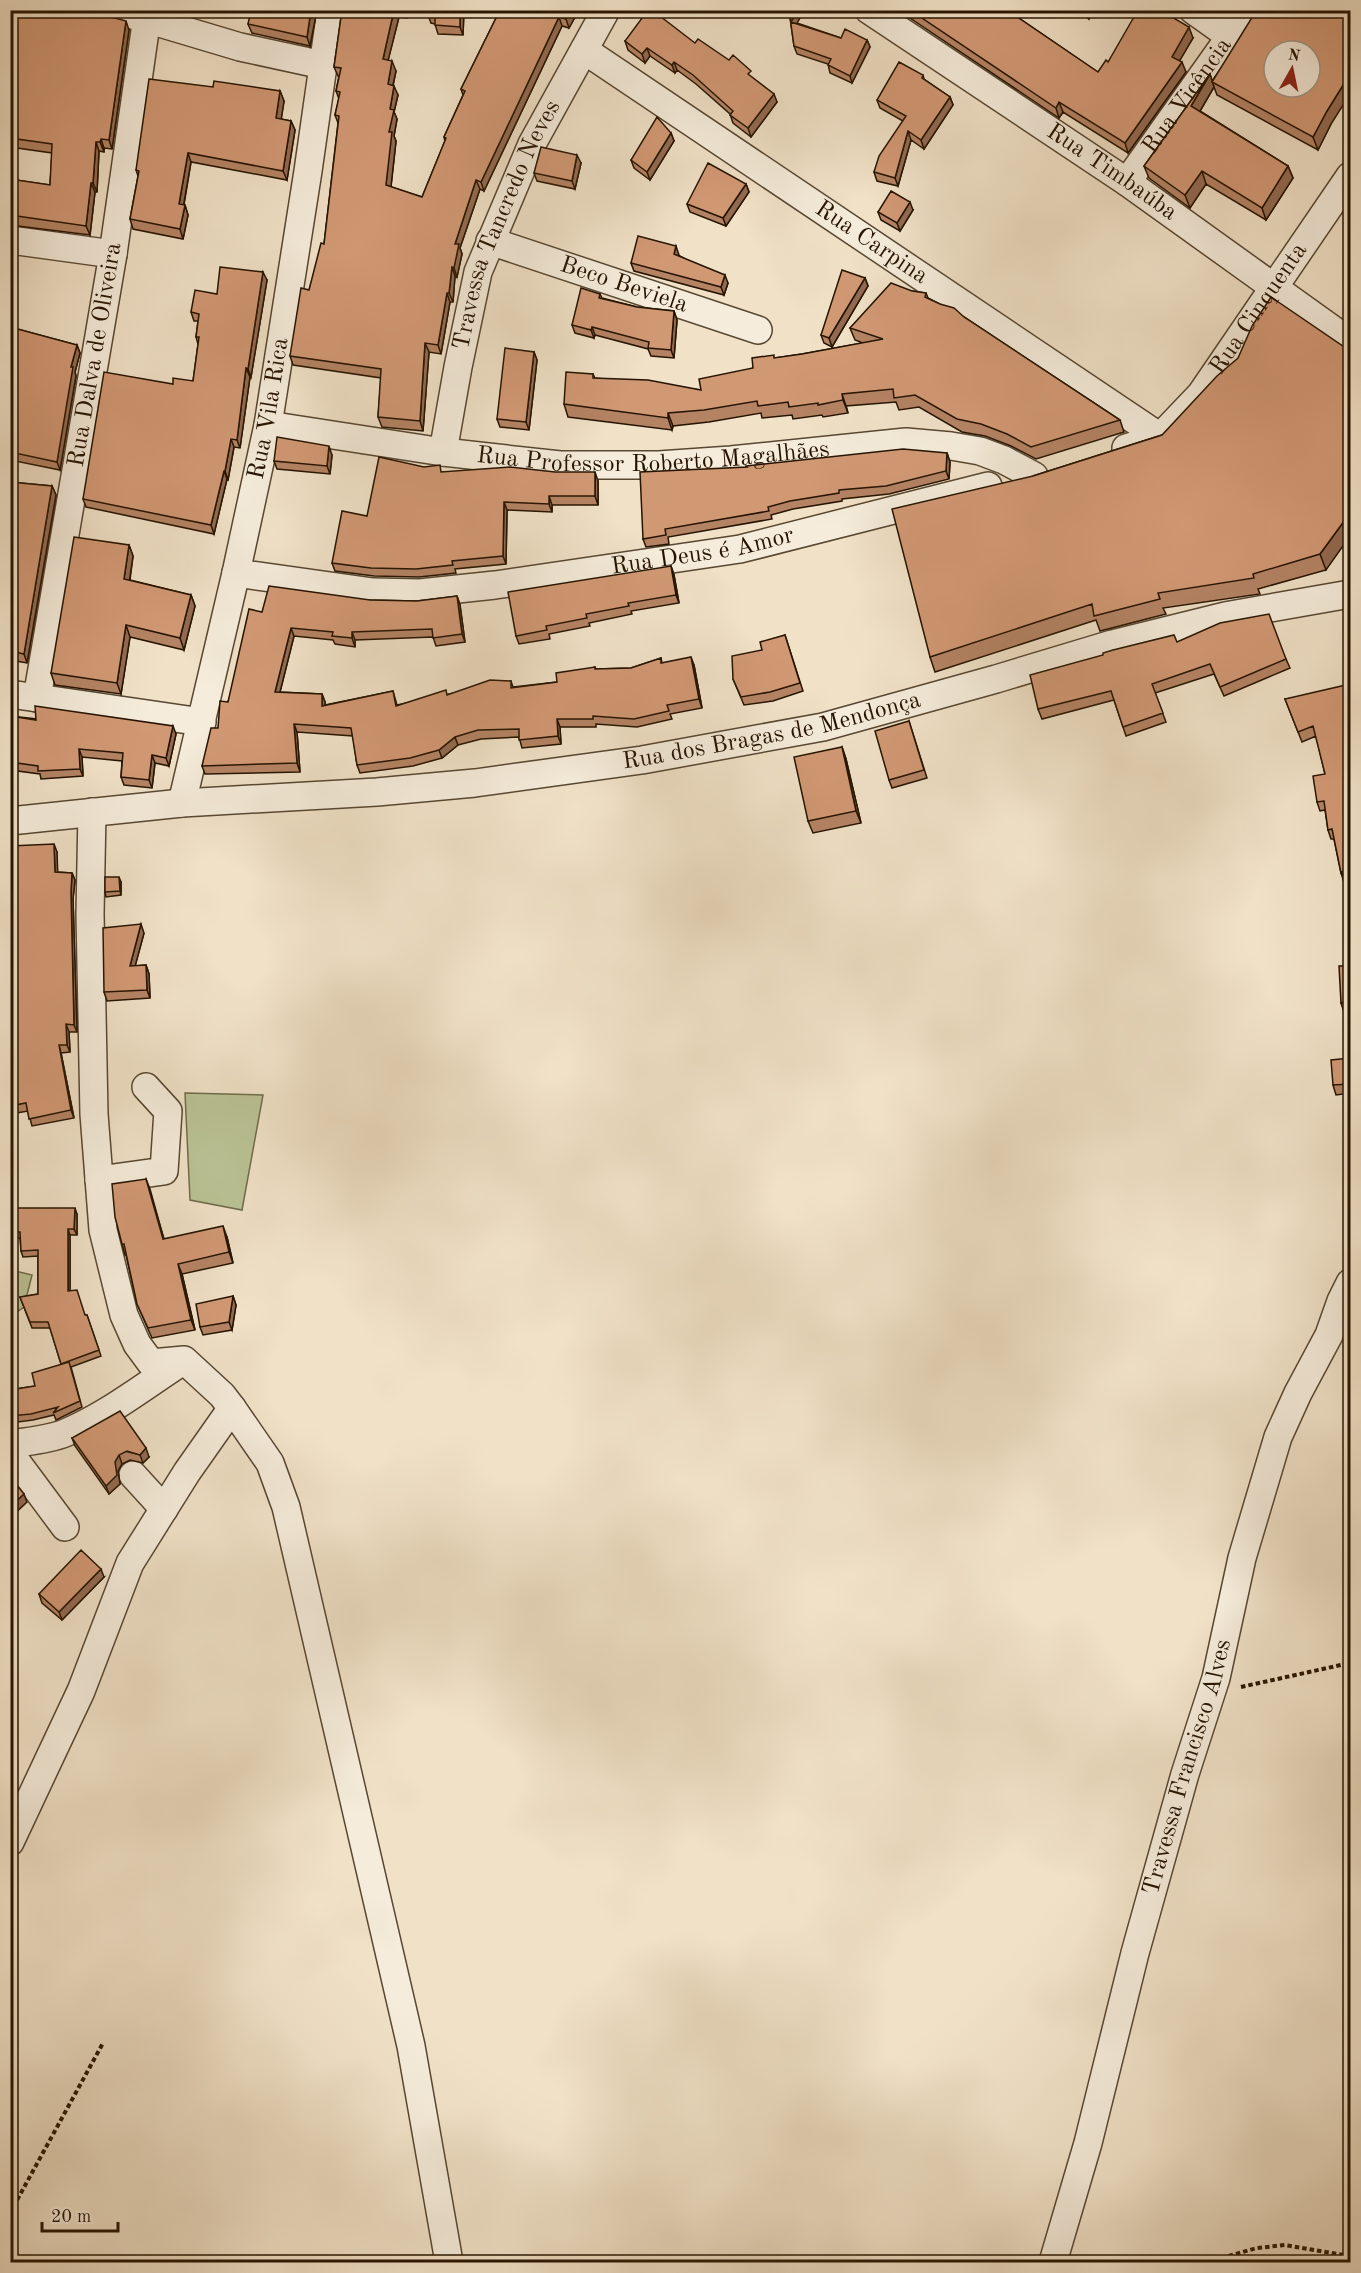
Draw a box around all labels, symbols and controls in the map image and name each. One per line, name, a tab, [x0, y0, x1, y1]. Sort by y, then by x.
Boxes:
street label: Rua Vicência	[1139, 34, 1237, 159]
north arrow	[1262, 39, 1322, 99]
text: N	[1287, 47, 1302, 65]
street label: Travessa Tancredo Neves	[450, 96, 566, 352]
street label: Rua Timbaúba	[1042, 120, 1181, 226]
street label: Rua Carpina	[810, 197, 932, 289]
street label: Rua Cinquenta	[1206, 239, 1312, 379]
street label: Rua Dalva de Oliveira	[65, 241, 126, 469]
street label: Beco Beviela	[557, 253, 691, 318]
street label: Rua Vila Rica	[245, 336, 294, 482]
street label: Rua Professor Roberto Magalhães	[475, 438, 831, 477]
street label: Rua Deus é Amor	[610, 524, 797, 580]
street label: Rua dos Bragas de Mendonça	[621, 688, 924, 775]
street label: Travessa Francisco Alves	[1140, 1637, 1236, 1898]
scale bar	[42, 2195, 118, 2233]
text: 20 m	[51, 2208, 91, 2226]

